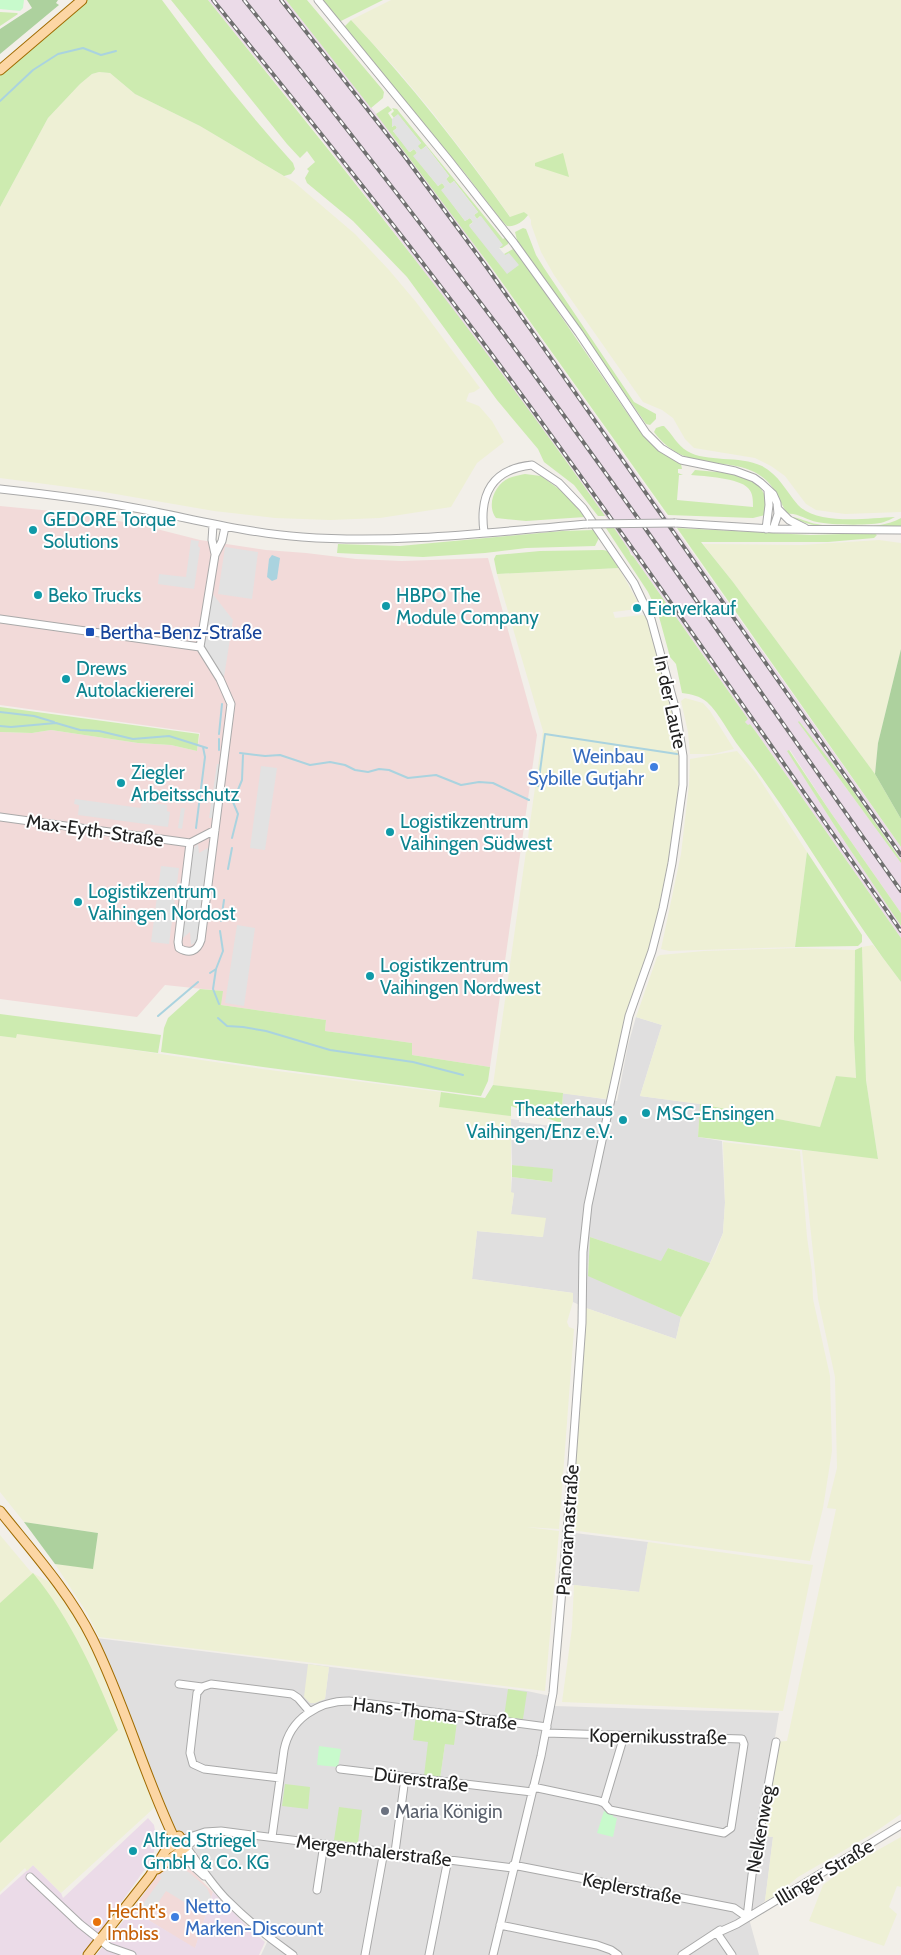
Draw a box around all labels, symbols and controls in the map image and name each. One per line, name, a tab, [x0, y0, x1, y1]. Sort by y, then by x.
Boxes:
place label: GEDORE Torque Solutions	[43, 508, 176, 553]
marker: GEDORE Torque Solutions	[27, 524, 39, 536]
place label: Beko Trucks	[48, 584, 141, 607]
place label: HBPO The Module Company	[396, 584, 539, 629]
marker: Beko Trucks	[32, 589, 44, 601]
place label: Eierverkauf	[647, 597, 737, 620]
marker: HBPO The Module Company	[380, 600, 392, 612]
marker: Eierverkauf	[631, 602, 643, 614]
place label: Bertha-Benz-Straße	[100, 621, 262, 644]
marker: Bertha-Benz-Straße	[84, 626, 96, 638]
street label: In der Laute	[649, 653, 692, 751]
place label: Drews Autolackiererei	[76, 657, 194, 702]
marker: Drews Autolackiererei	[60, 673, 72, 685]
place label: Weinbau Sybille Gutjahr	[528, 745, 644, 790]
place label: Ziegler Arbeitsschutz	[131, 761, 239, 806]
marker: Weinbau Sybille Gutjahr	[648, 761, 660, 773]
marker: Ziegler Arbeitsschutz	[115, 777, 127, 789]
street label: Max-Eyth-Straße	[25, 809, 165, 852]
place label: Logistikzentrum Vaihingen Südwest	[400, 810, 553, 855]
marker: Logistikzentrum Vaihingen Südwest	[384, 826, 396, 838]
place label: Logistikzentrum Vaihingen Nordost	[88, 880, 236, 925]
marker: Logistikzentrum Vaihingen Nordost	[72, 896, 84, 908]
place label: Logistikzentrum Vaihingen Nordwest	[380, 954, 541, 999]
marker: Logistikzentrum Vaihingen Nordwest	[364, 970, 376, 982]
place label: Theaterhaus Vaihingen/Enz e.V.	[466, 1098, 613, 1143]
place label: MSC-Ensingen	[656, 1102, 774, 1125]
marker: MSC-Ensingen	[640, 1107, 652, 1119]
marker: Theaterhaus Vaihingen/Enz e.V.	[617, 1114, 629, 1126]
street label: Panoramastraße	[551, 1463, 584, 1596]
street label: Hans-Thoma-Straße	[352, 1692, 519, 1735]
street label: Kopernikusstraße	[589, 1724, 727, 1749]
street label: Dürerstraße	[372, 1762, 470, 1797]
street label: Nelkenweg	[741, 1783, 780, 1875]
place label: Maria Königin	[395, 1800, 503, 1823]
marker: Maria Königin	[379, 1805, 391, 1817]
place label: Alfred Striegel GmbH & Co. KG	[143, 1829, 269, 1874]
street label: Mergenthalerstraße	[295, 1830, 453, 1871]
street label: Illinger Straße	[771, 1834, 878, 1911]
marker: Alfred Striegel GmbH & Co. KG	[127, 1845, 139, 1857]
street label: Keplerstraße	[580, 1868, 684, 1909]
place label: Netto Marken-Discount	[185, 1895, 324, 1940]
place label: Hecht's Imbiss	[107, 1900, 166, 1945]
marker: Netto Marken-Discount	[169, 1911, 181, 1923]
marker: Hecht's Imbiss	[91, 1916, 103, 1928]

